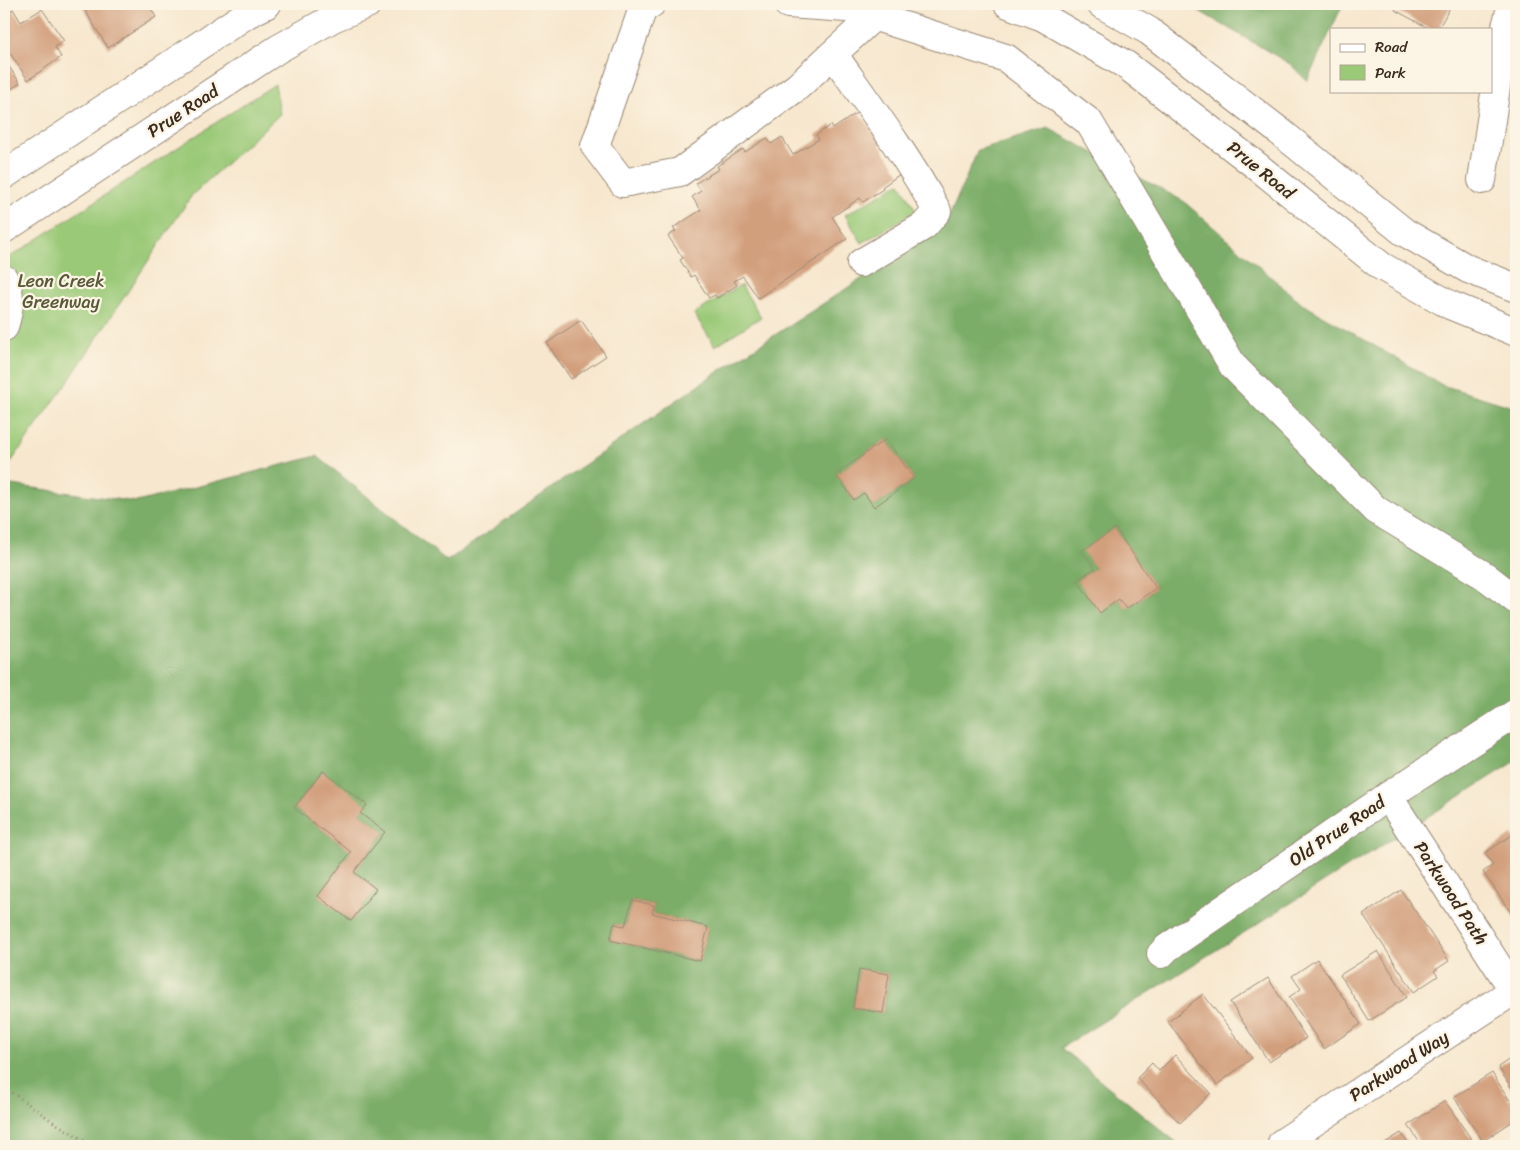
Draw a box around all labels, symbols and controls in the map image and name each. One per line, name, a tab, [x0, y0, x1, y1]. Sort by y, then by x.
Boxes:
legend	[1330, 28, 1492, 92]
text: Road	[1375, 34, 1408, 60]
text: Park	[1375, 60, 1406, 86]
street label: Prue Road	[141, 75, 227, 146]
street label: Prue Road	[1220, 132, 1303, 209]
park label: Leon Creek Greenway	[17, 265, 105, 318]
street label: Old Prue Road	[1282, 786, 1393, 875]
street label: Parkwood Path	[1405, 834, 1497, 952]
street label: Parkwood Way	[1343, 1021, 1456, 1110]

